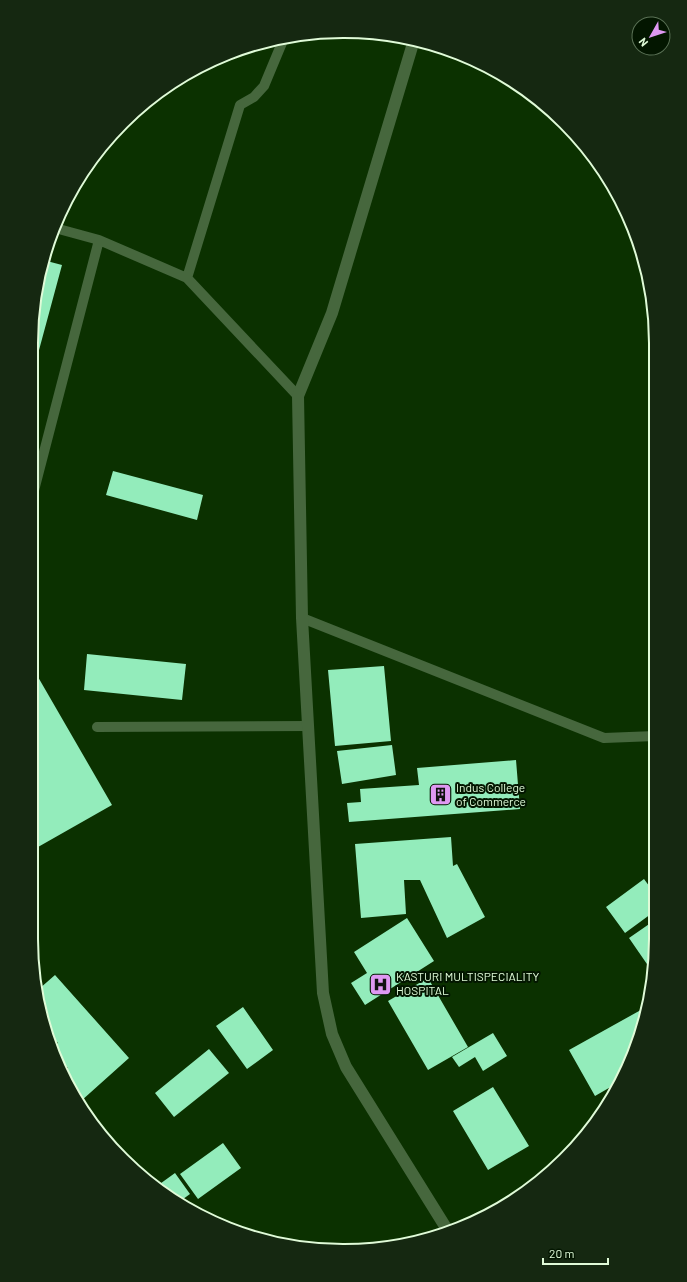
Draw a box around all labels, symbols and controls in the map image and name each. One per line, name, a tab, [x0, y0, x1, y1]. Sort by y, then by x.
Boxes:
north arrow	[631, 16, 671, 56]
text: N	[635, 36, 650, 50]
place label: Indus College of Commerce	[456, 780, 526, 808]
building icon: Indus College of Commerce	[427, 782, 453, 808]
place label: KASTURI MULTISPECIALITY HOSPITAL	[396, 969, 540, 997]
hospital icon: KASTURI MULTISPECIALITY HOSPITAL	[367, 971, 393, 997]
scale bar	[543, 1240, 608, 1266]
text: 20 m	[549, 1246, 575, 1260]

